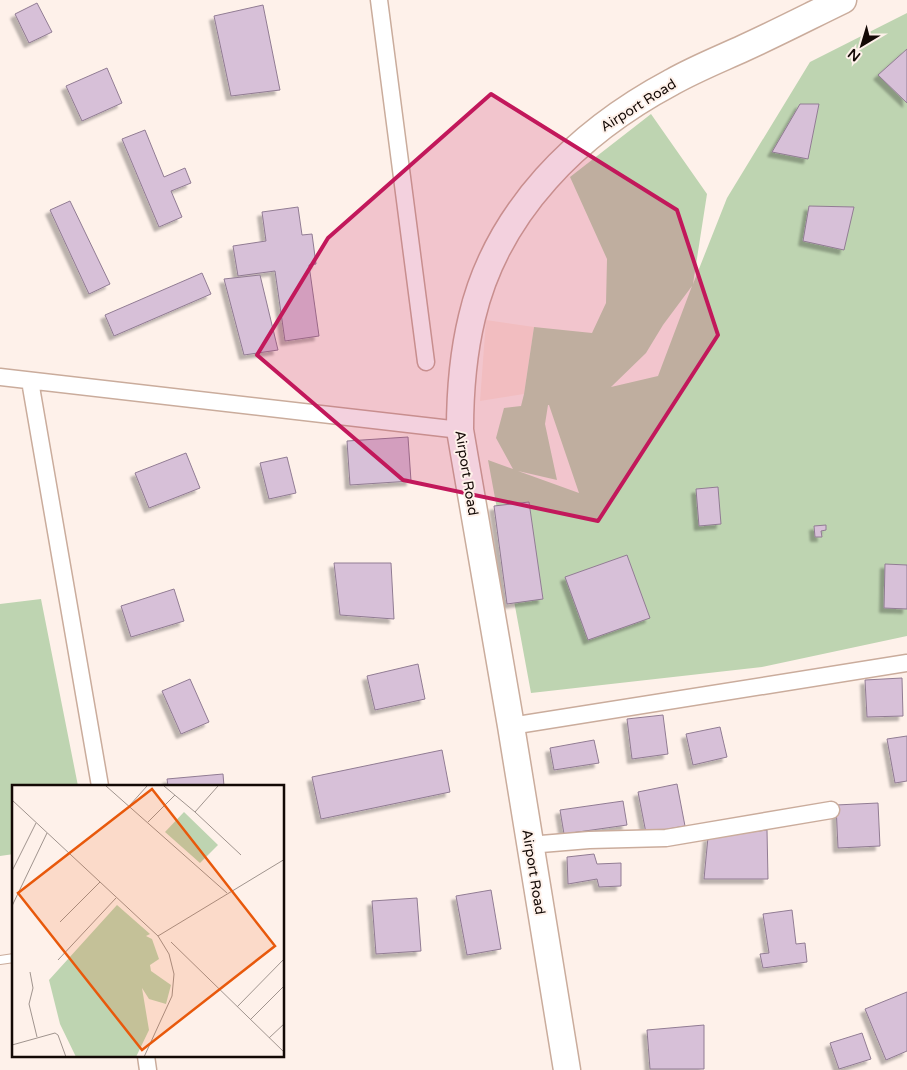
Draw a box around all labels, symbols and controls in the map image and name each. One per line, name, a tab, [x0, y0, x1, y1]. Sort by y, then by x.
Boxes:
north arrow	[837, 20, 887, 70]
text: N	[845, 45, 864, 65]
street label: Airport Road	[597, 75, 679, 135]
street label: Airport Road	[451, 429, 482, 517]
inset map	[12, 785, 285, 1058]
street label: Airport Road	[518, 828, 549, 916]

